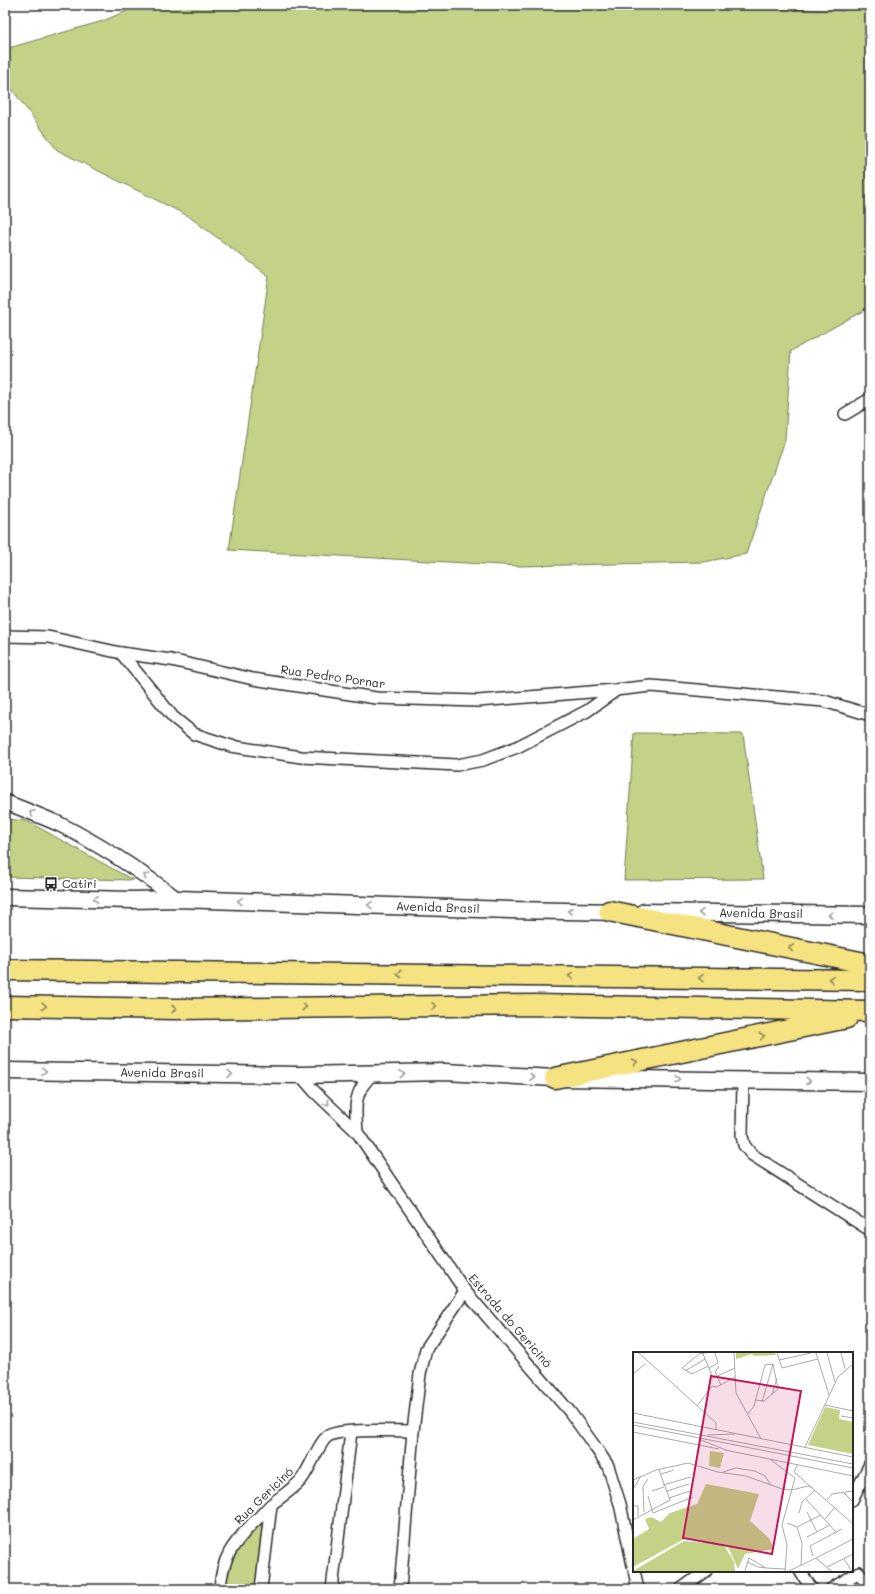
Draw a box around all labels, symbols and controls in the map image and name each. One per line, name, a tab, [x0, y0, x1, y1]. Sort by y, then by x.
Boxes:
street label: Rua Pedro Pornar	[280, 661, 387, 691]
one-way arrow	[29, 810, 37, 818]
one-way arrow	[143, 873, 150, 881]
place label: Catiri	[62, 875, 97, 891]
bus stop icon: Catiri	[43, 876, 59, 892]
one-way arrow	[93, 895, 99, 903]
one-way arrow	[237, 897, 243, 905]
street label: Avenida Brasil	[396, 897, 480, 916]
one-way arrow	[367, 901, 373, 910]
street label: Avenida Brasil	[719, 904, 803, 921]
one-way arrow	[567, 907, 573, 915]
one-way arrow	[698, 909, 704, 917]
one-way arrow	[828, 911, 834, 919]
one-way arrow	[787, 944, 794, 953]
one-way arrow	[396, 970, 402, 978]
one-way arrow	[568, 972, 574, 980]
one-way arrow	[698, 974, 704, 982]
one-way arrow	[828, 975, 834, 984]
one-way arrow	[41, 1002, 47, 1010]
one-way arrow	[431, 1002, 437, 1010]
one-way arrow	[301, 1003, 307, 1012]
one-way arrow	[171, 1005, 177, 1013]
one-way arrow	[759, 1032, 765, 1040]
one-way arrow	[632, 1058, 638, 1066]
street label: Avenida Brasil	[120, 1064, 204, 1081]
one-way arrow	[41, 1067, 47, 1075]
one-way arrow	[399, 1069, 405, 1078]
one-way arrow	[227, 1070, 233, 1078]
one-way arrow	[529, 1072, 535, 1081]
one-way arrow	[675, 1075, 681, 1083]
one-way arrow	[805, 1077, 811, 1085]
one-way arrow	[322, 1098, 330, 1106]
street label: Estrada do Gericinó	[466, 1270, 556, 1371]
inset map	[633, 1352, 853, 1572]
street label: Rua Gericinó	[230, 1463, 296, 1527]

